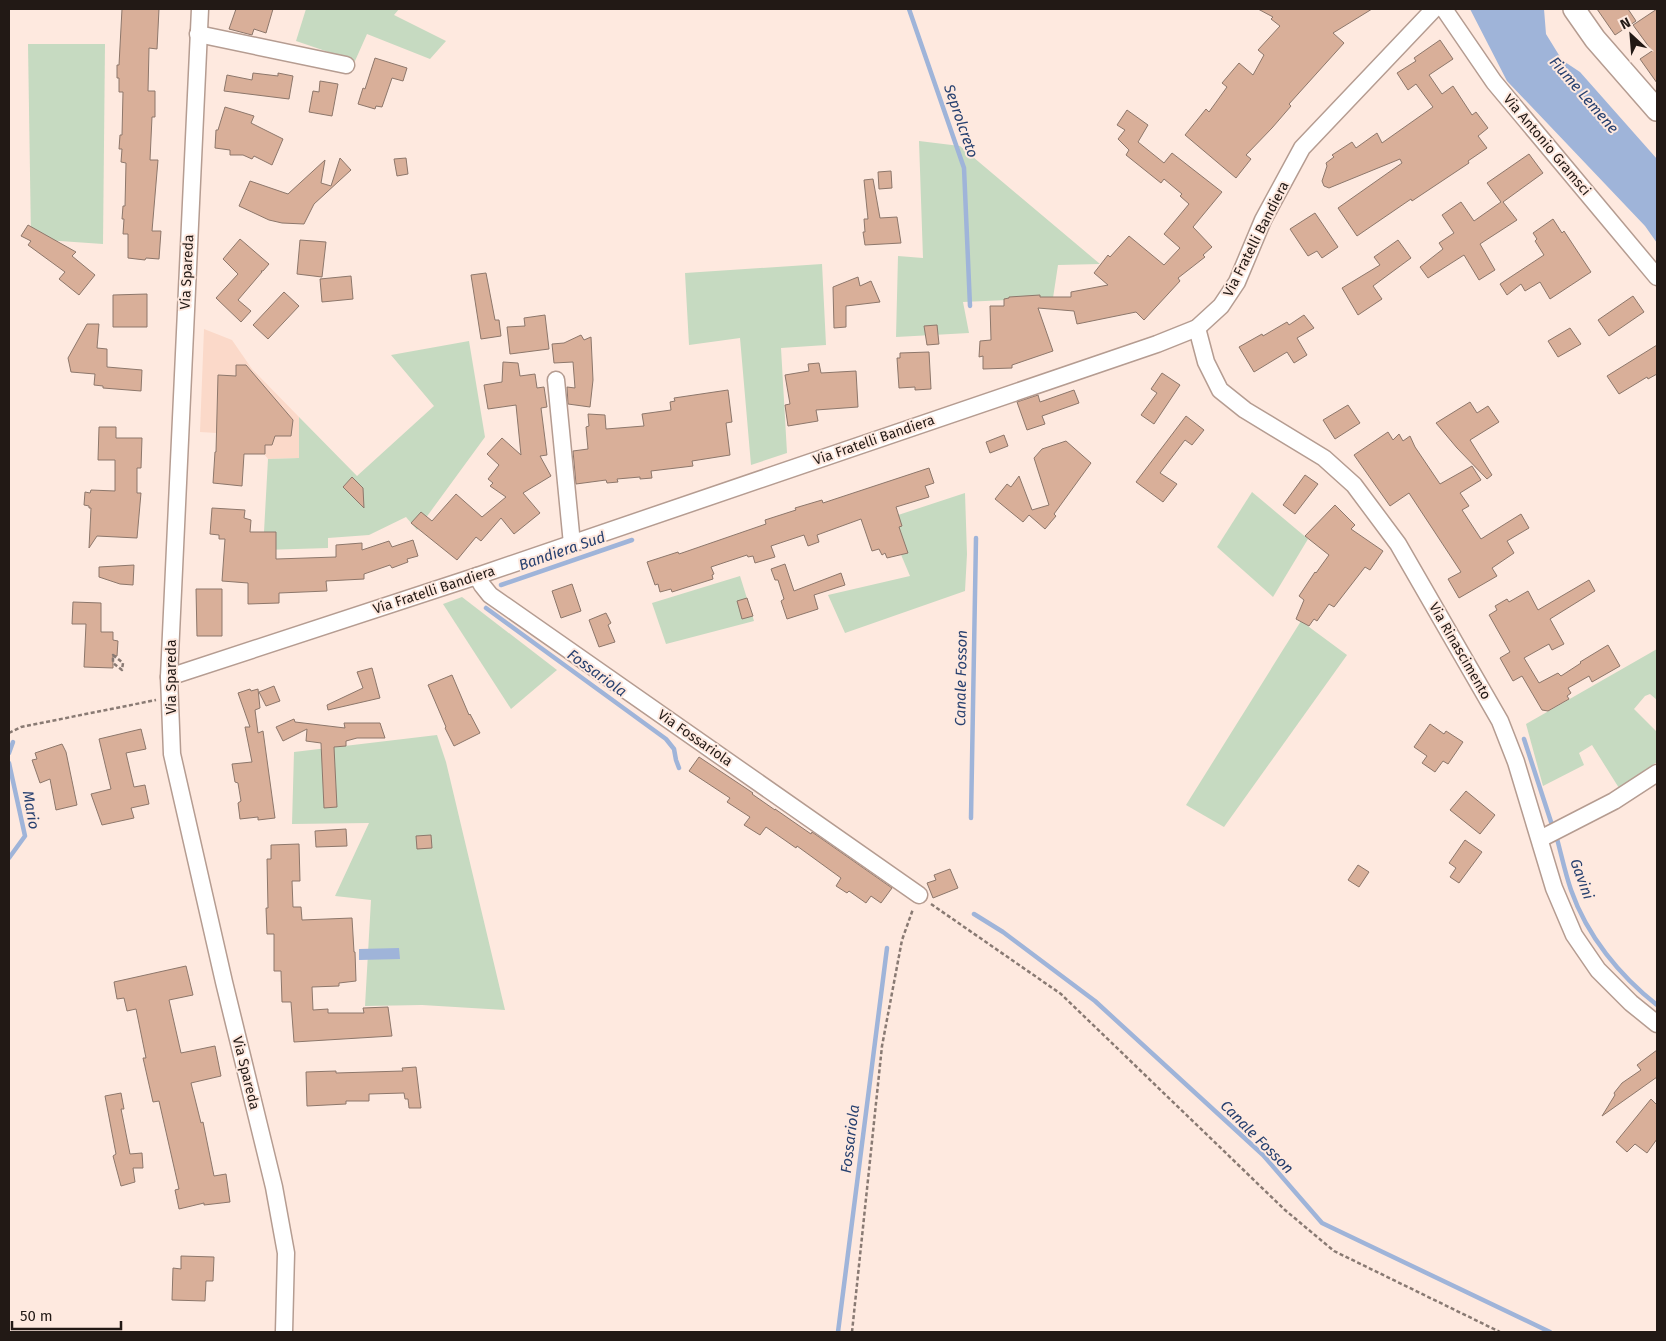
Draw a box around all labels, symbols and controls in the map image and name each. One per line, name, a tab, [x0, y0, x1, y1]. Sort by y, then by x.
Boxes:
north arrow	[1606, 10, 1656, 60]
text: N	[1618, 14, 1633, 33]
water label: Fiume Lemene	[1546, 53, 1622, 137]
water label: Seprolcreto	[940, 81, 982, 160]
street label: Via Antonio Gramsci	[1500, 91, 1594, 199]
street label: Via Fratelli Bandiera	[1220, 179, 1292, 299]
street label: Via Spareda	[177, 234, 197, 310]
street label: Via Fratelli Bandiera	[811, 411, 937, 469]
water label: Bandiera Sud	[516, 528, 608, 574]
street label: Via Fratelli Bandiera	[371, 562, 497, 618]
street label: Via Rinascimento	[1425, 599, 1495, 703]
water label: Canale Fosson	[951, 630, 971, 726]
street label: Via Spareda	[163, 639, 180, 715]
water label: Fossariola	[564, 645, 630, 701]
street label: Via Fossariola	[654, 706, 736, 770]
water label: Mario	[19, 789, 43, 831]
water label: Gavini	[1566, 856, 1598, 902]
street label: Via Spareda	[229, 1035, 263, 1111]
water label: Canale Fosson	[1217, 1097, 1297, 1177]
water label: Fossariola	[837, 1104, 863, 1174]
scale bar	[12, 1298, 121, 1330]
text: 50 m	[20, 1307, 53, 1325]

